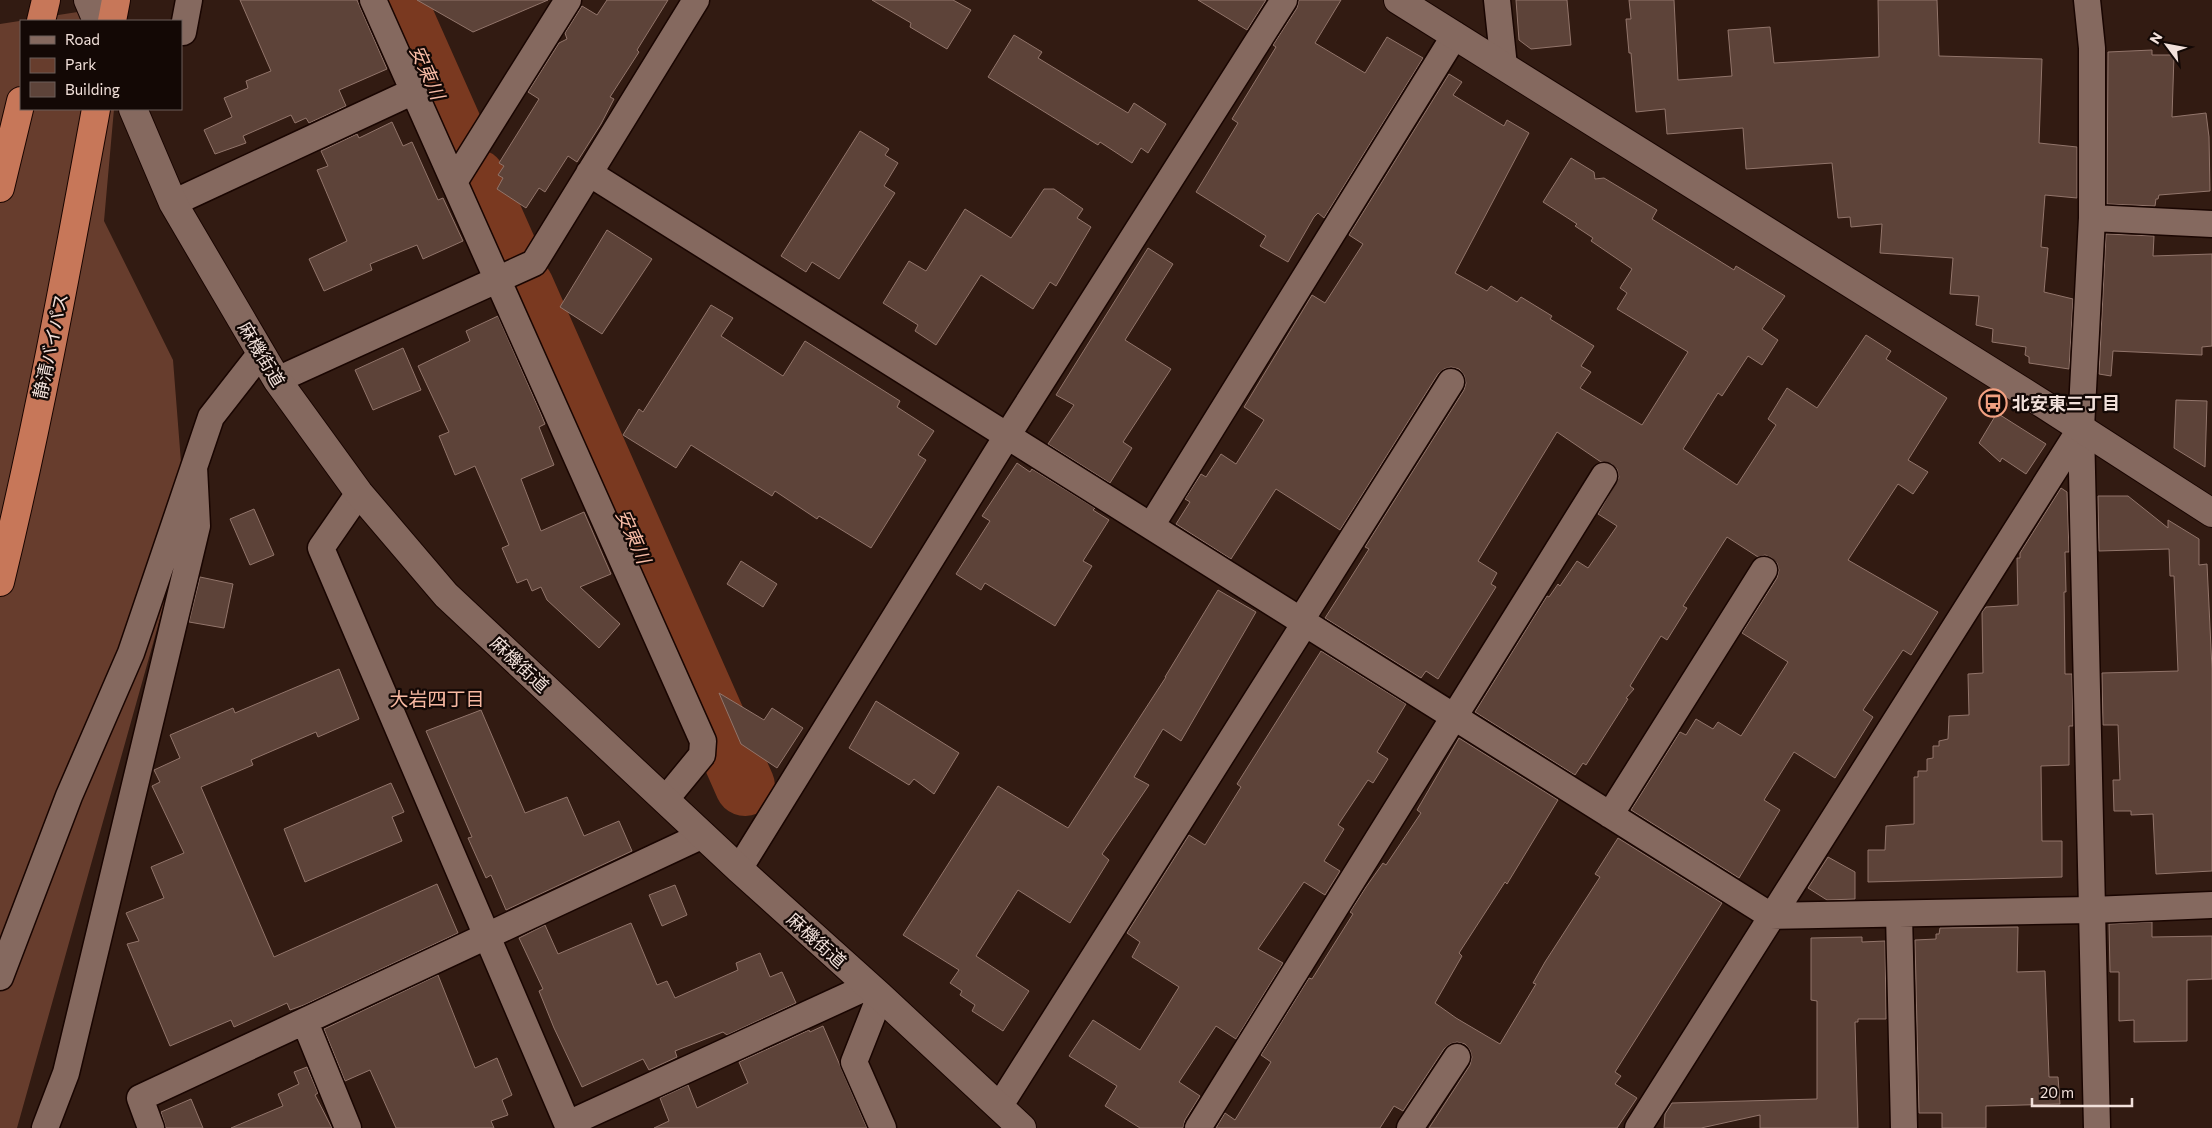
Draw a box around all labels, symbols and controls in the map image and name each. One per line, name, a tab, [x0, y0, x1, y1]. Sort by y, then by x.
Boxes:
legend	[20, 20, 182, 110]
north arrow	[2142, 20, 2192, 70]
text: N	[2146, 29, 2166, 47]
text: Road	[65, 30, 100, 48]
water label: 安東川	[406, 41, 451, 105]
text: Park	[65, 55, 96, 73]
text: Building	[65, 80, 120, 98]
street label: 静清バイパス	[28, 291, 72, 401]
street label: 麻機街道	[234, 317, 290, 391]
bus stop icon: 北安東三丁目	[1978, 388, 2008, 418]
place label: 北安東三丁目	[2012, 392, 2120, 414]
water label: 安東川	[612, 505, 657, 569]
street label: 麻機街道	[486, 631, 554, 697]
district label: 大岩四丁目	[389, 687, 485, 710]
street label: 麻機街道	[783, 908, 851, 972]
scale bar	[2032, 1076, 2132, 1108]
text: 20 m	[2040, 1083, 2074, 1101]

